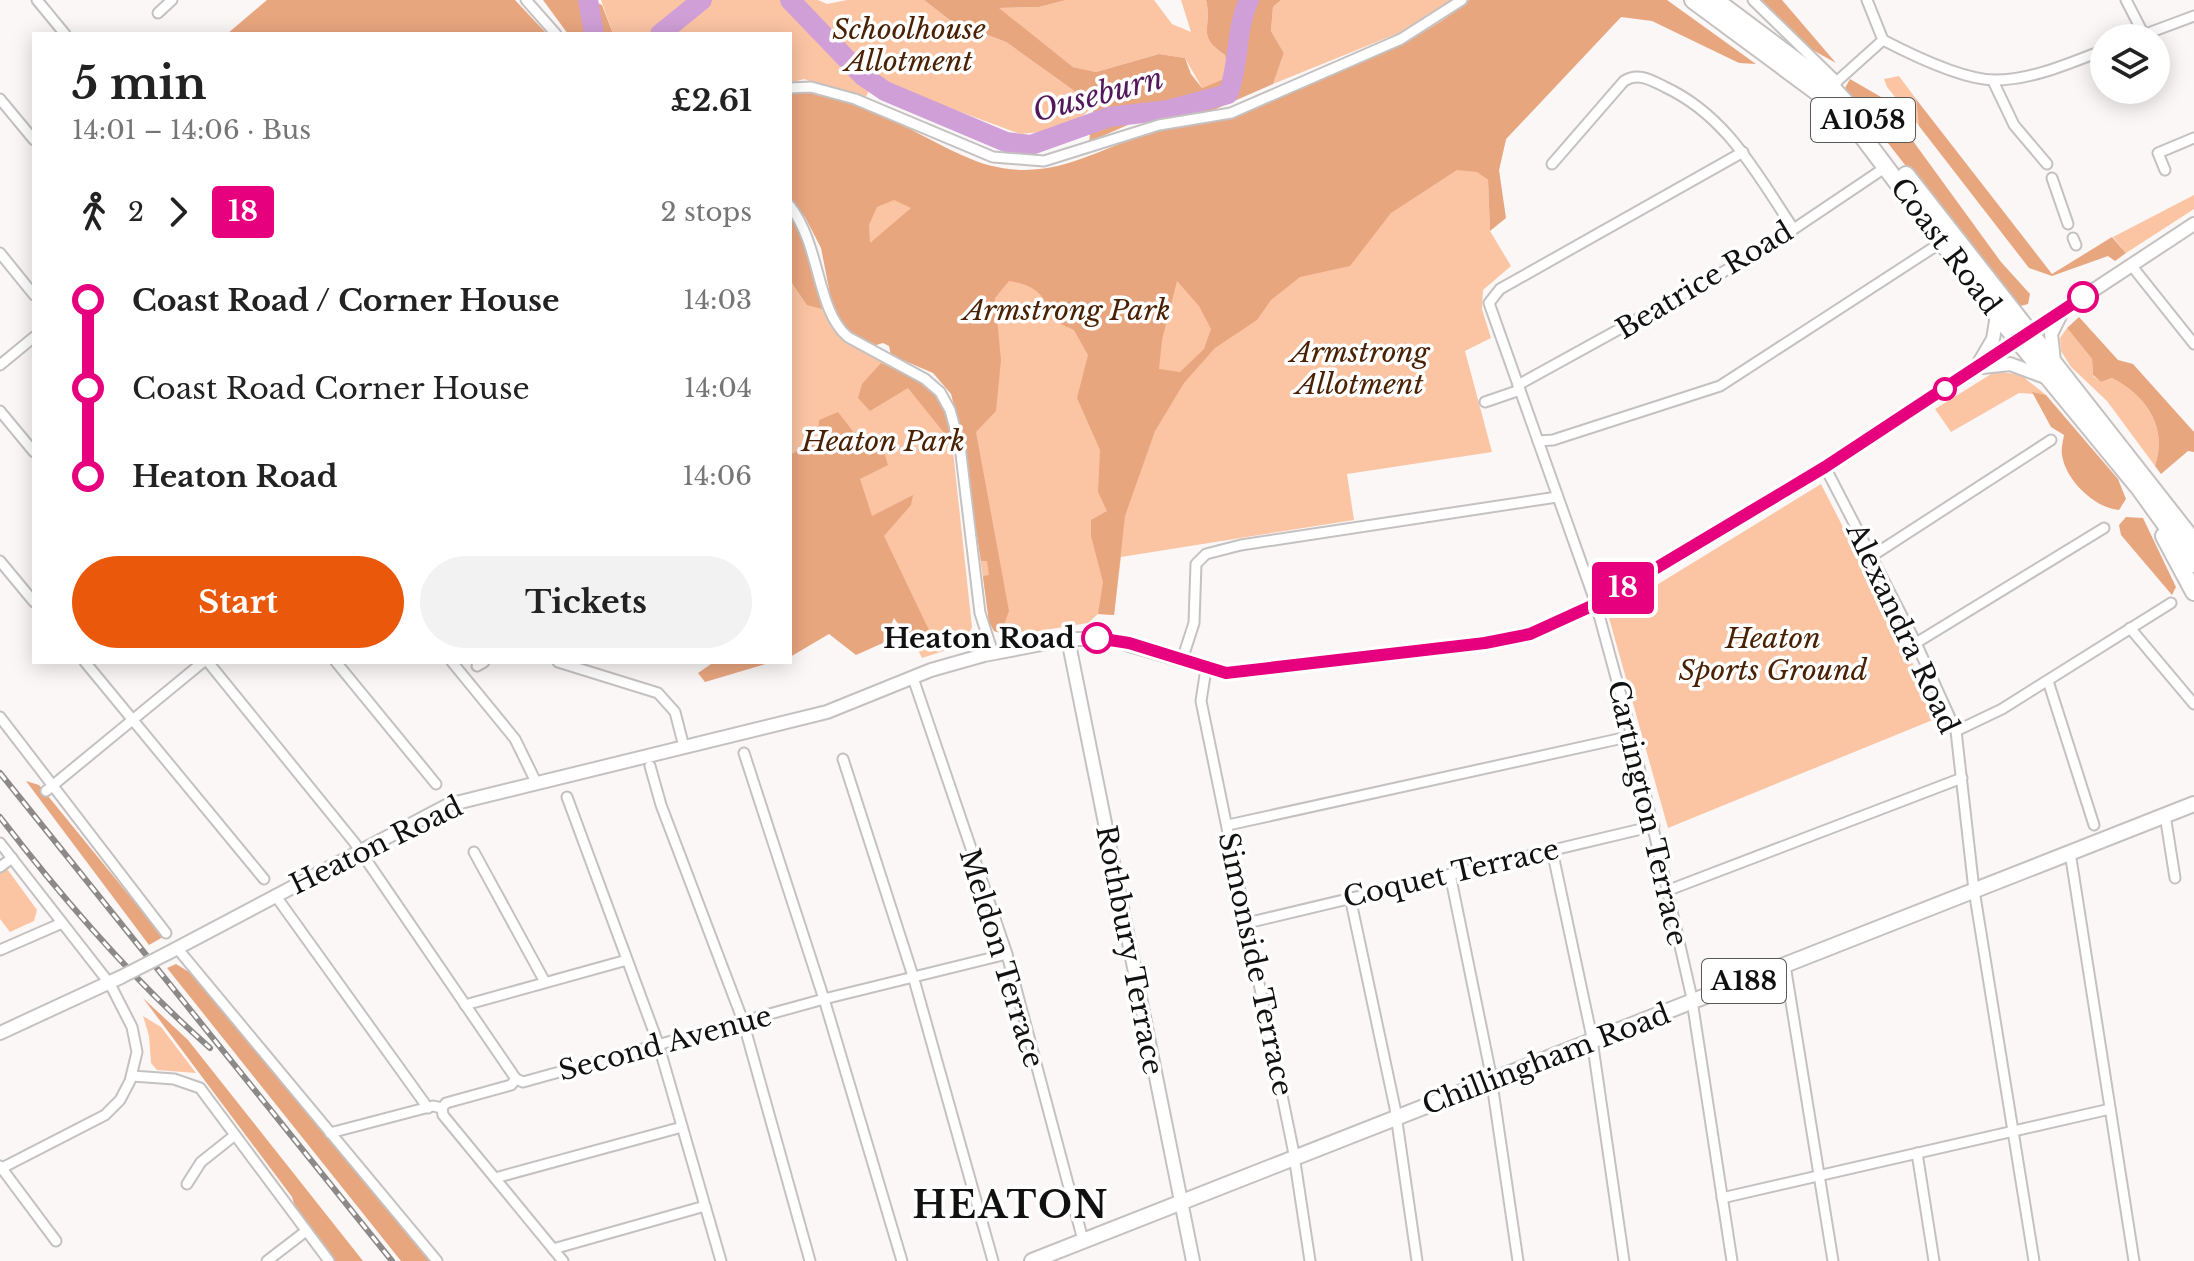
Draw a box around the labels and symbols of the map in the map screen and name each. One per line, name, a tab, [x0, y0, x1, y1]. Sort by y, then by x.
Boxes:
park label: Schoolhouse Allotment	[832, 12, 986, 79]
water label: Ouseburn	[1028, 59, 1167, 130]
road number: A1058	[1811, 98, 1915, 142]
street label: Coast Road	[1883, 171, 2008, 322]
street label: Beatrice Road	[1609, 214, 1799, 347]
unlabelled marker	[2068, 282, 2098, 312]
park label: Armstrong Park	[959, 293, 1171, 328]
park label: Armstrong Allotment	[1287, 335, 1431, 402]
unlabelled marker	[1934, 378, 1956, 400]
park label: Heaton Park	[800, 424, 965, 459]
street label: Alexandra Road	[1838, 516, 1967, 739]
line badge: 18	[1587, 562, 1659, 614]
place label: Heaton Road	[883, 621, 1075, 656]
park label: Heaton Sports Ground	[1679, 621, 1868, 688]
marker: Heaton Road	[1082, 623, 1112, 653]
street label: Cartington Terrace	[1600, 677, 1695, 949]
street label: Heaton Road	[284, 789, 468, 902]
street label: Rothbury Terrace	[1088, 822, 1171, 1078]
street label: Simonside Terrace	[1210, 829, 1301, 1099]
street label: Coquet Terrace	[1340, 832, 1562, 915]
street label: Meldon Terrace	[952, 844, 1052, 1072]
road number: A188	[1702, 959, 1786, 1003]
street label: Chillingham Road	[1417, 996, 1675, 1123]
street label: Second Avenue	[555, 998, 776, 1089]
district label: HEATON	[913, 1183, 1109, 1228]

